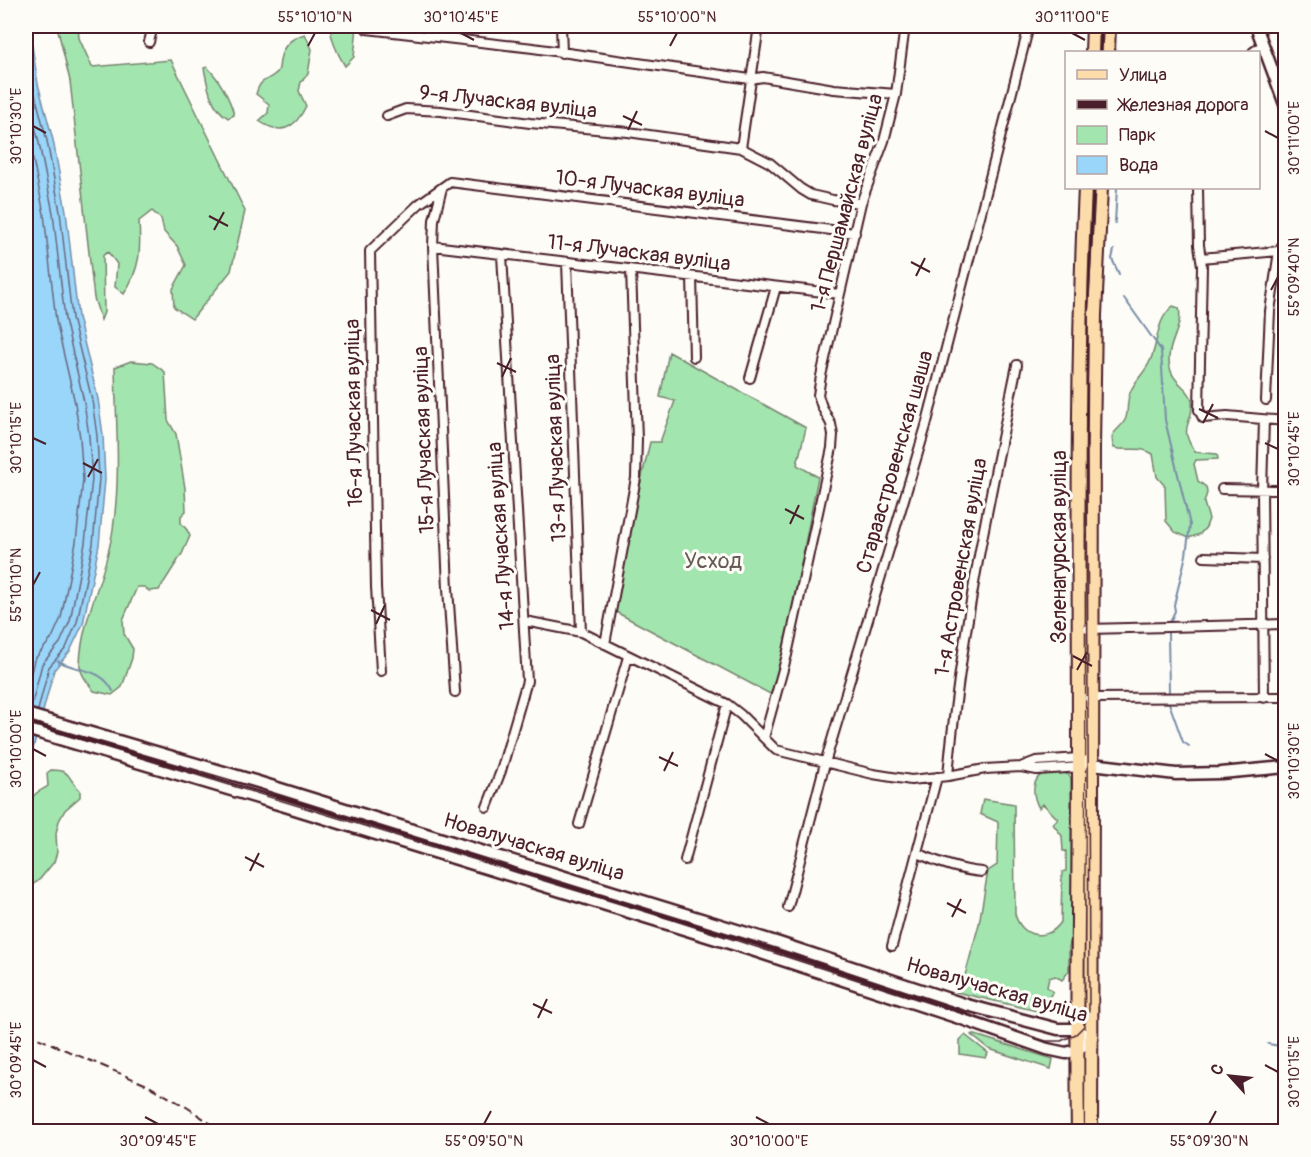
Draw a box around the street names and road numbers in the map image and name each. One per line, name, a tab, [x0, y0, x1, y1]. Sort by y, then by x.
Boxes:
street label: 9-я Лучаская вуліца	[418, 79, 598, 125]
street label: 1-я Першамайская вуліца	[805, 91, 889, 315]
street label: 10-я Лучаская вуліца	[554, 164, 746, 214]
street label: 11-я Лучаская вуліца	[546, 228, 732, 278]
street label: 16-я Лучаская вуліца	[339, 319, 369, 507]
street label: 15-я Лучаская вуліца	[407, 346, 441, 534]
street label: Стараастровенская шаша	[850, 347, 940, 577]
street label: 13-я Лучаская вуліца	[539, 354, 573, 542]
street label: 14-я Лучаская вуліца	[481, 441, 521, 631]
street label: Зеленагурская вуліца	[1046, 450, 1073, 644]
street label: 1-я Астровенская вуліца	[929, 456, 993, 678]
street label: Новалучаская вуліца	[440, 807, 628, 887]
street label: Новалучаская вуліца	[903, 951, 1091, 1029]

